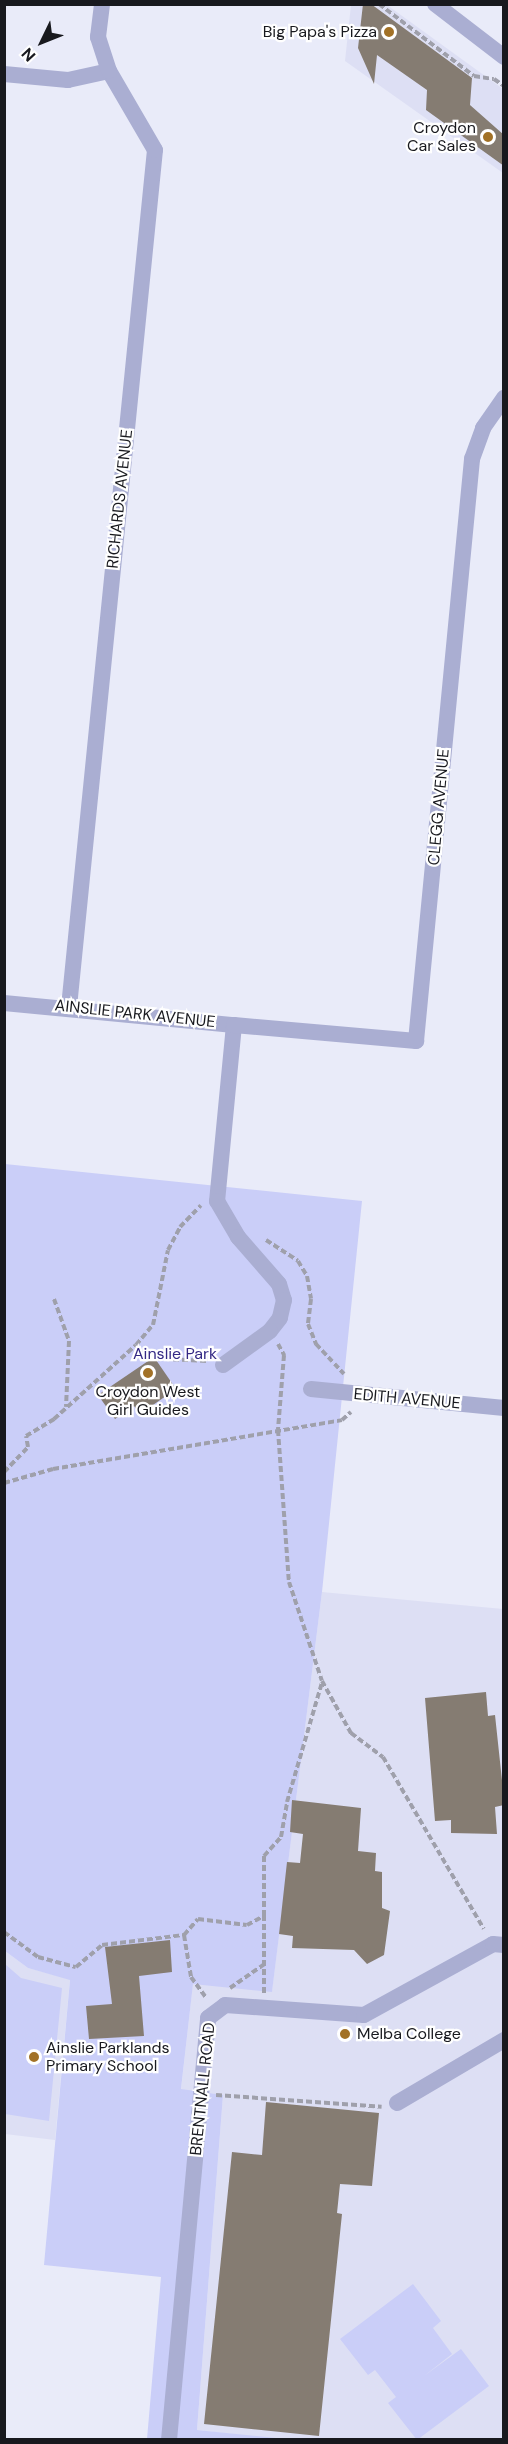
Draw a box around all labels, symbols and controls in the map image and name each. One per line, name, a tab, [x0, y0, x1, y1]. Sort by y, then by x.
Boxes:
north arrow	[12, 12, 72, 72]
place label: Big Papa's Pizza	[263, 22, 377, 42]
marker: Big Papa's Pizza	[382, 25, 396, 39]
text: N	[17, 43, 40, 66]
place label: Croydon Car Sales	[407, 118, 476, 156]
marker: Croydon Car Sales	[481, 130, 495, 144]
street label: RICHARDS AVENUE	[103, 429, 137, 569]
street label: CLEGG AVENUE	[424, 748, 454, 866]
street label: AINSLIE PARK AVENUE	[54, 996, 216, 1032]
park label: Ainslie Park	[133, 1344, 217, 1364]
marker: Croydon West Girl Guides	[141, 1366, 155, 1380]
place label: Croydon West Girl Guides	[96, 1382, 200, 1420]
street label: EDITH AVENUE	[353, 1385, 461, 1413]
street label: BRENTNALL ROAD	[186, 2021, 220, 2157]
place label: Melba College	[357, 2024, 461, 2044]
marker: Melba College	[338, 2027, 352, 2041]
place label: Ainslie Parklands Primary School	[46, 2038, 170, 2076]
marker: Ainslie Parklands Primary School	[27, 2050, 41, 2064]

